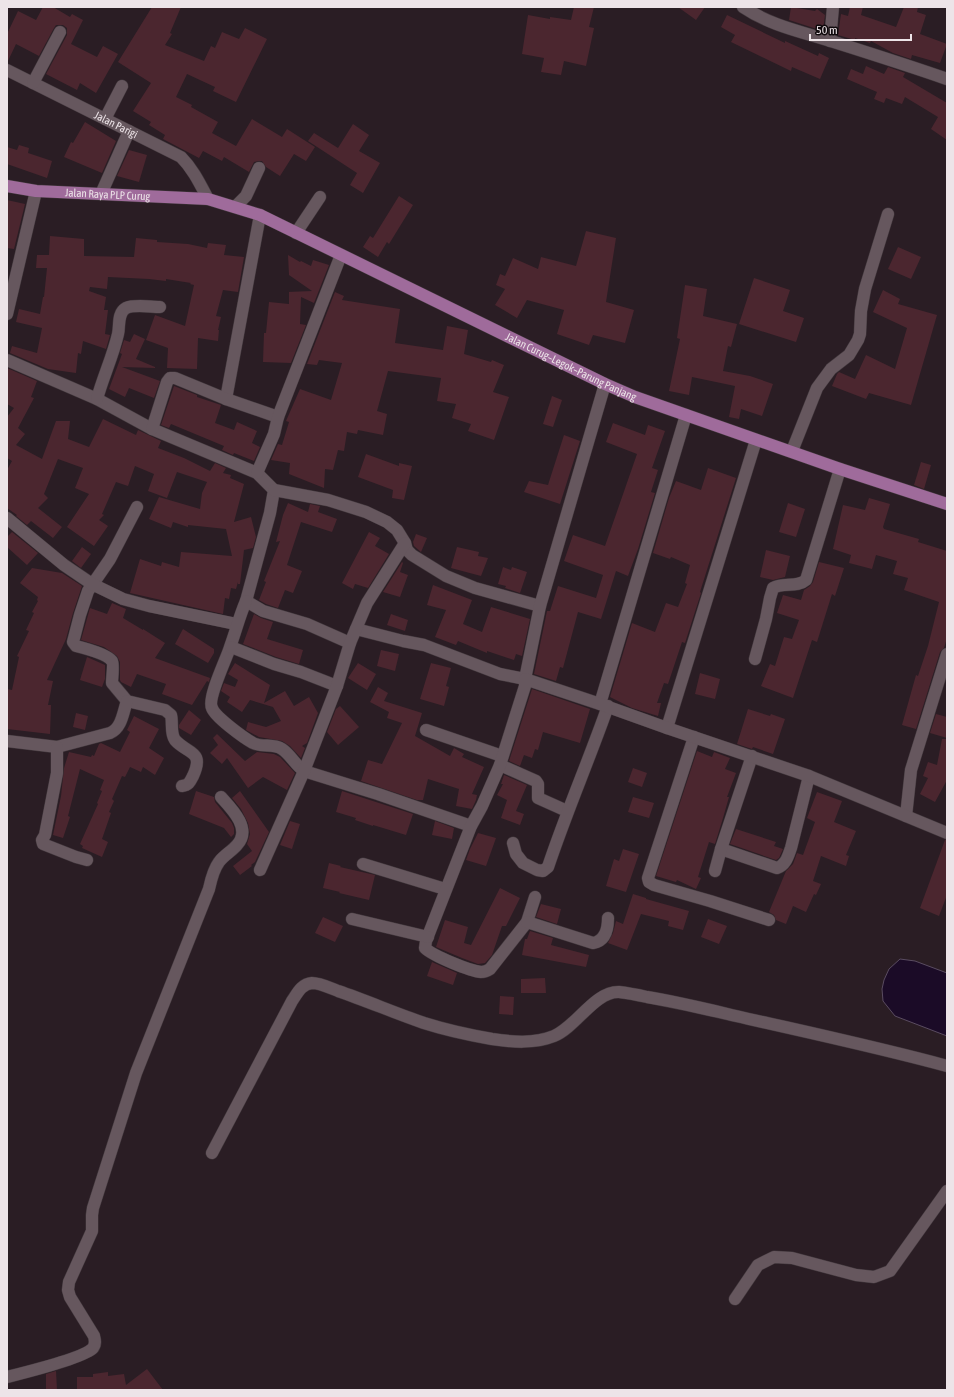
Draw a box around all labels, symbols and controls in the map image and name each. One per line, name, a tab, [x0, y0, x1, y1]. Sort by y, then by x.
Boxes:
scale bar	[810, 16, 911, 42]
text: 50 m	[816, 23, 838, 37]
street label: Jalan Parigi	[92, 109, 140, 140]
street label: Jalan Raya PLP Curug	[65, 186, 151, 202]
street label: Jalan Curug–Legok–Parung Panjang	[504, 330, 638, 403]

